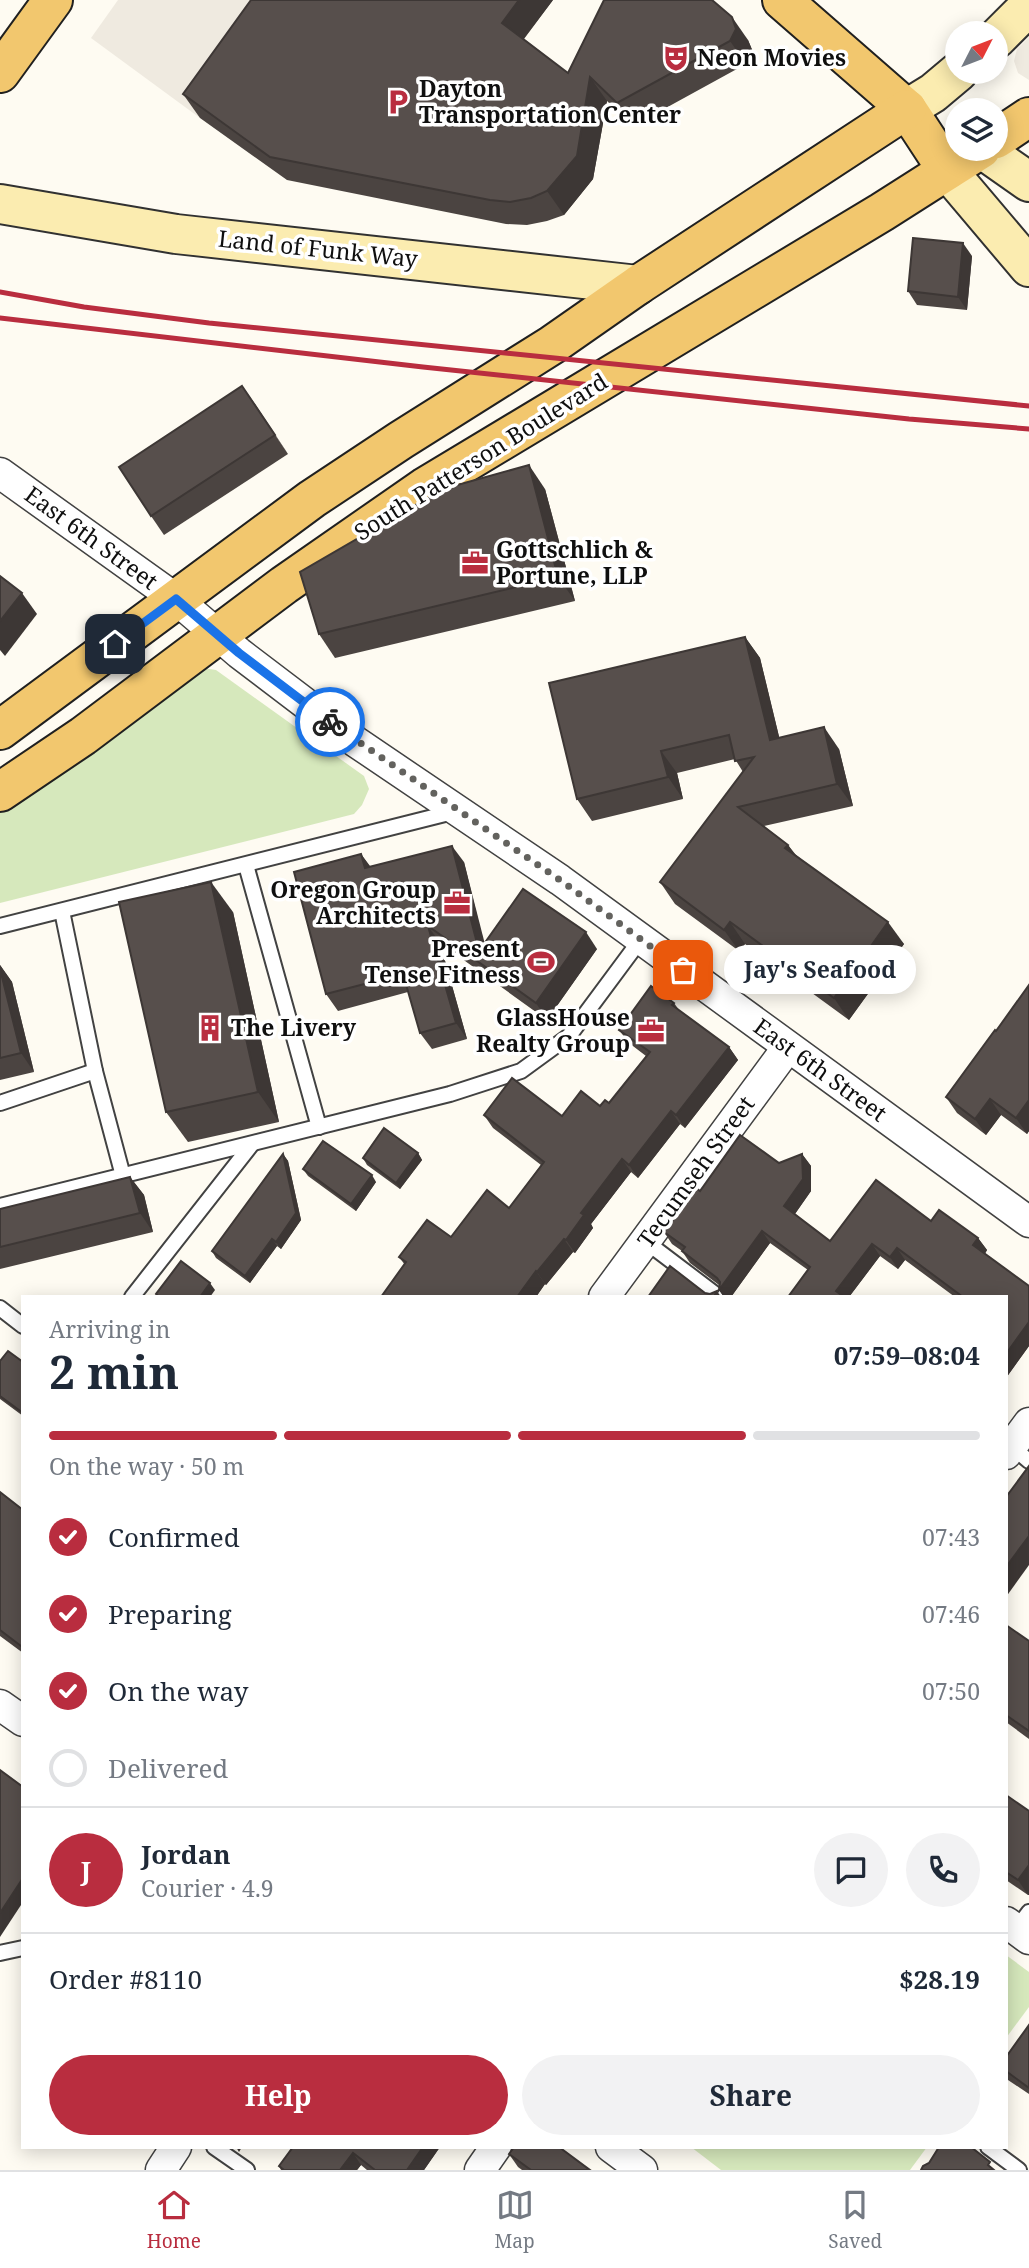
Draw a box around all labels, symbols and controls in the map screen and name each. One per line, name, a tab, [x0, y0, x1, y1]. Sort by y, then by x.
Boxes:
north arrow	[945, 21, 1008, 84]
map controls	[945, 21, 1008, 161]
place label: Neon Movies	[697, 41, 846, 73]
theatre icon: Neon Movies	[661, 43, 691, 73]
place label: Dayton Transportation Center	[419, 72, 681, 130]
parking icon: Dayton Transportation Center	[383, 87, 413, 117]
button: layers	[945, 98, 1008, 161]
street label: Land of Funk Way	[217, 222, 419, 274]
street label: South Patterson Boulevard	[348, 365, 613, 547]
street label: East 6th Street	[19, 478, 165, 596]
place label: Gottschlich & Portune, LLP	[496, 533, 654, 591]
office icon: Gottschlich & Portune, LLP	[460, 548, 490, 578]
pin	[85, 614, 145, 674]
icon: home	[96, 625, 134, 663]
courier	[295, 687, 365, 757]
icon: bike	[311, 703, 349, 741]
place label: Oregon Group Architects	[270, 873, 436, 931]
office icon: Oregon Group Architects	[442, 888, 472, 918]
place label: Present Tense Fitness	[365, 932, 520, 990]
pin	[653, 940, 713, 1000]
callout: Jay's Seafood	[725, 946, 917, 995]
sports icon: Present Tense Fitness	[526, 947, 556, 977]
icon: bag	[664, 951, 702, 989]
text: Jay's Seafood	[744, 953, 896, 985]
place label: GlassHouse Realty Group	[476, 1001, 630, 1059]
street label: East 6th Street	[748, 1010, 894, 1128]
place label: The Livery	[231, 1011, 357, 1043]
building icon: The Livery	[195, 1013, 225, 1043]
office icon: GlassHouse Realty Group	[636, 1016, 666, 1046]
street label: Tecumseh Street	[629, 1089, 761, 1254]
text: Arriving in	[49, 1313, 170, 1345]
text: 07:59–08:04	[834, 1337, 980, 1373]
text: 2 min	[49, 1340, 179, 1402]
text: On the way · 50 m	[49, 1450, 244, 1482]
icon: check	[49, 1518, 87, 1556]
text: Confirmed	[108, 1519, 240, 1555]
text: 07:43	[922, 1521, 980, 1553]
icon: check	[49, 1595, 87, 1633]
text: Preparing	[108, 1596, 232, 1632]
text: 07:46	[922, 1598, 980, 1630]
icon: check	[49, 1672, 87, 1710]
text: On the way	[108, 1673, 248, 1709]
text: 07:50	[922, 1675, 980, 1707]
text: Delivered	[108, 1750, 228, 1786]
button: chat	[814, 1833, 888, 1907]
button: phone	[906, 1833, 980, 1907]
text: Jordan	[141, 1836, 231, 1872]
text: J	[81, 1852, 91, 1888]
text: Courier · 4.9	[141, 1872, 274, 1904]
text: Order #8110	[49, 1961, 202, 1997]
text: $28.19	[899, 1961, 980, 1997]
button: Help	[49, 2055, 508, 2135]
button: Share	[522, 2055, 980, 2135]
tab: Home	[147, 2186, 201, 2254]
tab: Map	[495, 2186, 535, 2254]
tab: Saved	[828, 2186, 882, 2254]

